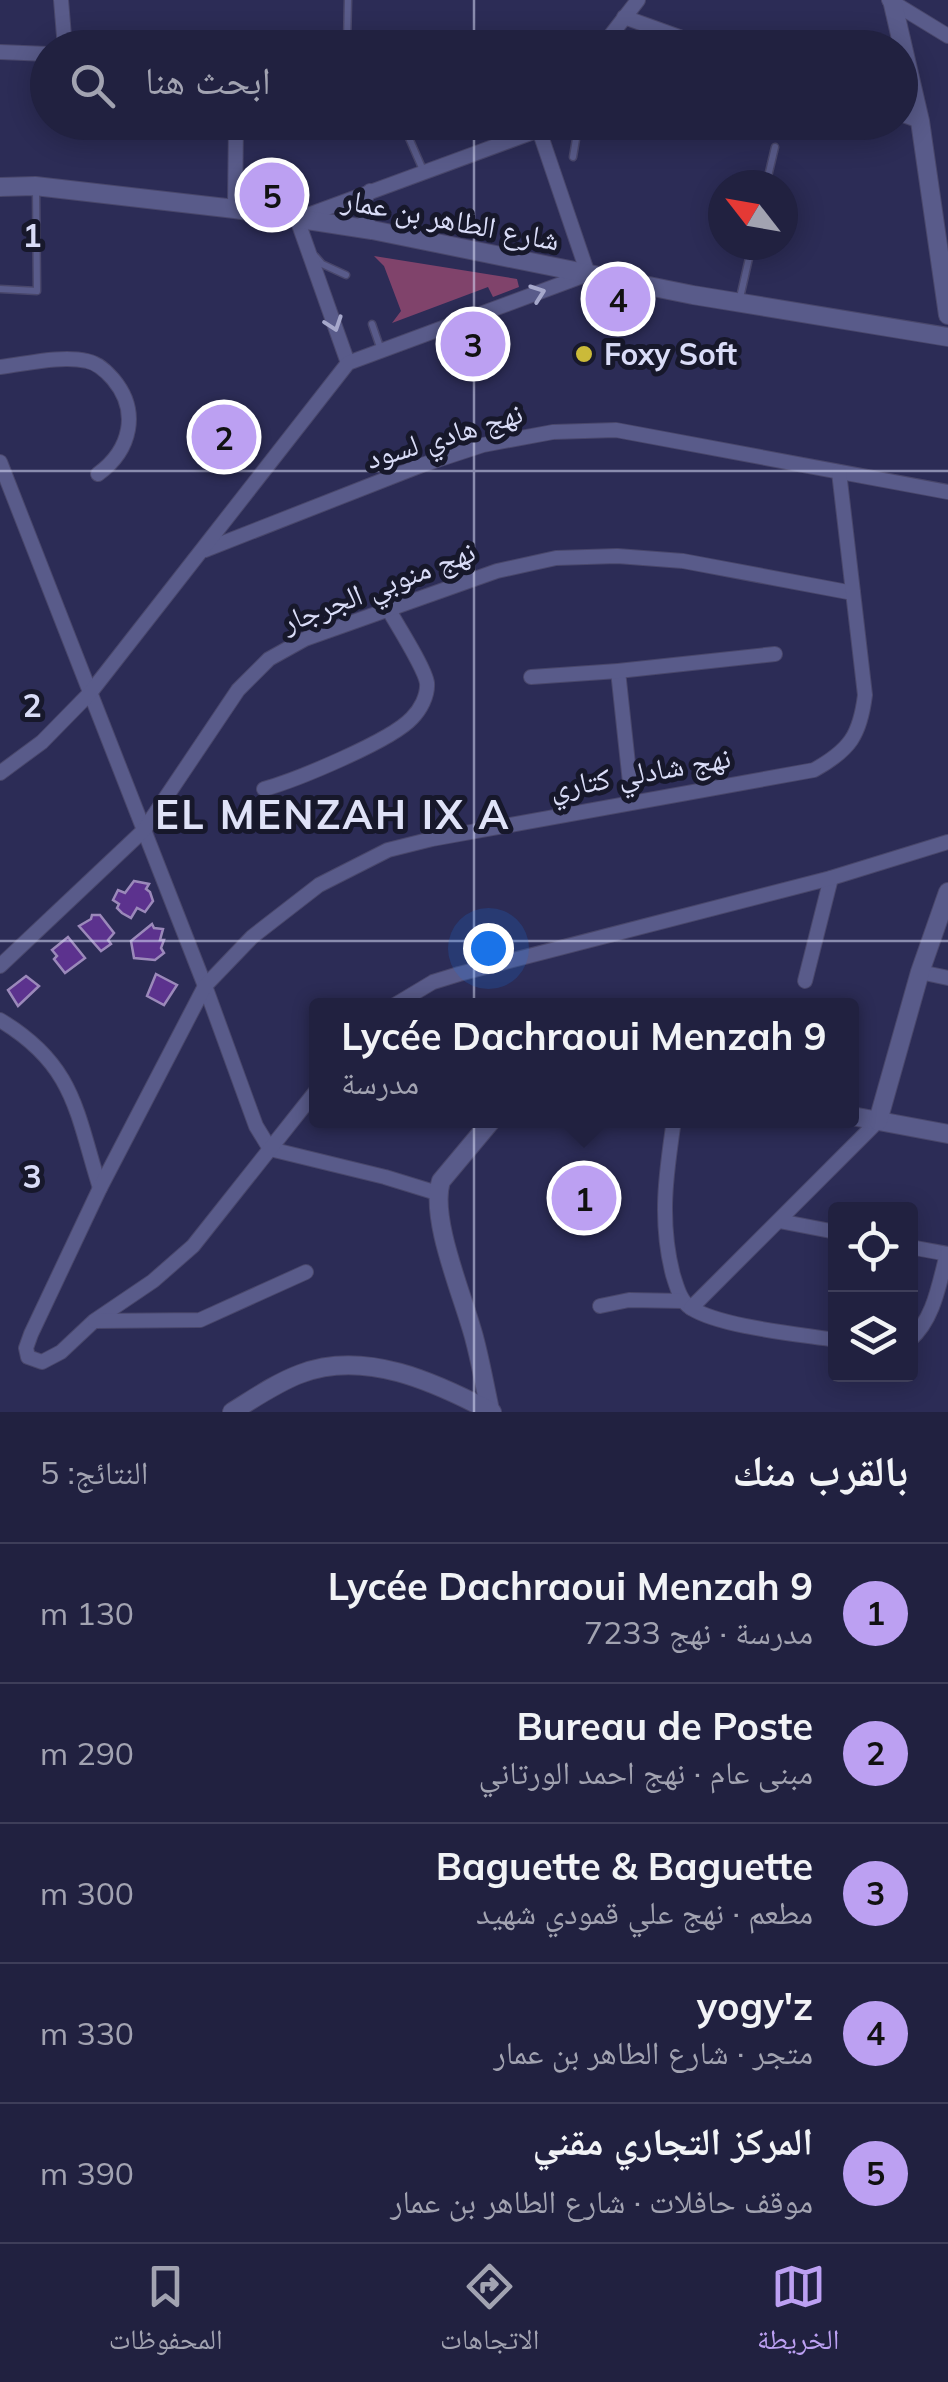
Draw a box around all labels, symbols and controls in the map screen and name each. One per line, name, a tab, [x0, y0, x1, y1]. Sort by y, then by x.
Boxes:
search box	[30, 30, 918, 140]
text: ابحث هنا	[145, 56, 271, 104]
icon: search	[65, 58, 120, 113]
pin: 5	[240, 158, 304, 232]
north arrow	[708, 170, 798, 260]
street label: شارع الطاهر بن عمار	[338, 179, 563, 260]
text: 1	[22, 215, 42, 255]
pin: 4	[586, 262, 650, 336]
one-way arrow	[528, 284, 545, 305]
pin: 3	[440, 306, 506, 382]
one-way arrow	[323, 314, 343, 331]
place label: Foxy Soft	[604, 335, 737, 373]
marker: Foxy Soft	[573, 343, 595, 365]
street label: نهج هادي لسود	[361, 393, 529, 482]
pin: 2	[192, 400, 256, 474]
street label: نهج منوبي الجرجار	[275, 532, 482, 646]
text: 2	[22, 685, 42, 725]
street label: نهج شادلي كتاري	[547, 737, 734, 812]
district label: EL MENZAH IX A	[155, 789, 511, 839]
your location	[463, 923, 514, 974]
popup	[309, 998, 859, 1128]
text: Lycée Dachraoui Menzah 9	[341, 1012, 827, 1060]
text: مدرسة	[341, 1062, 419, 1102]
text: 3	[22, 1156, 42, 1196]
pin: 1	[552, 1160, 616, 1236]
map controls	[828, 1202, 918, 1382]
button: locate	[828, 1202, 918, 1292]
button: layers	[828, 1292, 918, 1382]
text: بالقرب منك	[733, 1444, 908, 1497]
text: النتائج: 5	[40, 1452, 148, 1492]
text: Lycée Dachraoui Menzah 9	[328, 1562, 813, 1610]
text: 130 m	[40, 1593, 134, 1633]
text: 1	[866, 1593, 885, 1633]
text: مدرسة · نهج 7233	[584, 1612, 813, 1652]
text: Bureau de Poste	[517, 1702, 813, 1750]
text: 290 m	[40, 1733, 134, 1773]
text: 2	[866, 1733, 885, 1773]
text: مبنى عام · نهج احمد الورتاني	[478, 1752, 813, 1792]
text: Baguette & Baguette	[436, 1842, 813, 1890]
text: 300 m	[40, 1873, 134, 1913]
text: 3	[866, 1873, 885, 1913]
text: مطعم · نهج علي قمودي شهيد	[476, 1892, 813, 1932]
text: yogy'z	[697, 1982, 813, 2030]
text: 330 m	[40, 2013, 134, 2053]
text: 4	[866, 2013, 885, 2053]
text: متجر · شارع الطاهر بن عمار	[494, 2032, 813, 2072]
text: المركز التجاري مقني	[533, 2117, 813, 2165]
text: 390 m	[40, 2153, 134, 2193]
text: 5	[866, 2153, 885, 2193]
text: موقف حافلات · شارع الطاهر بن عمار	[390, 2181, 813, 2221]
tab: المحفوظات	[109, 2259, 223, 2367]
tab: الاتجاهات	[440, 2259, 539, 2367]
tab: الخريطة	[757, 2259, 839, 2367]

